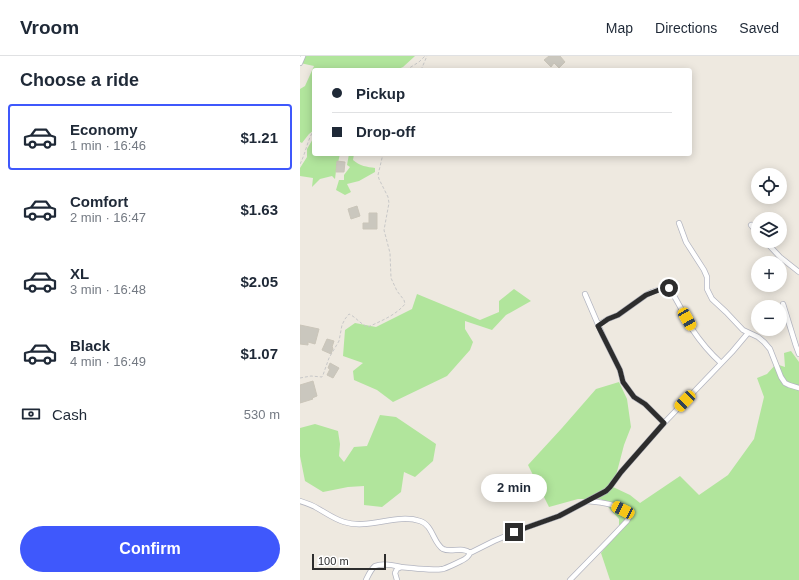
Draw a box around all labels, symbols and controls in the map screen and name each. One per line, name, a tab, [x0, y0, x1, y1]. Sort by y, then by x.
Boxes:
text: Vroom	[20, 17, 79, 38]
text: Map	[606, 20, 633, 36]
text: Directions	[655, 20, 717, 36]
text: Saved	[739, 20, 779, 36]
text: Choose a ride	[20, 70, 139, 90]
text: Pickup	[356, 85, 405, 102]
icon: car	[22, 119, 58, 155]
text: Economy	[70, 121, 138, 138]
text: Drop-off	[356, 123, 415, 140]
text: $1.21	[240, 129, 278, 146]
text: 1 min · 16:46	[70, 138, 146, 153]
map controls	[751, 168, 787, 336]
button: locate	[751, 168, 787, 204]
icon: car	[22, 191, 58, 227]
text: Comfort	[70, 193, 128, 210]
text: $1.63	[240, 201, 278, 218]
text: 2 min · 16:47	[70, 210, 146, 225]
button: layers	[751, 212, 787, 248]
button: +	[751, 256, 787, 292]
icon: car	[22, 263, 58, 299]
text: XL	[70, 265, 89, 282]
text: $2.05	[240, 273, 278, 290]
route start	[660, 279, 678, 297]
text: 3 min · 16:48	[70, 282, 146, 297]
button: −	[751, 300, 787, 336]
car	[676, 306, 698, 332]
icon: car	[22, 335, 58, 371]
text: Black	[70, 337, 110, 354]
text: $1.07	[240, 345, 278, 362]
text: 4 min · 16:49	[70, 354, 146, 369]
car	[672, 388, 698, 414]
icon: cash	[20, 403, 42, 425]
text: Cash	[52, 406, 87, 423]
text: 530 m	[244, 407, 280, 422]
callout: 2 min	[481, 474, 547, 502]
text: 2 min	[497, 480, 531, 495]
car	[610, 499, 636, 521]
route end	[505, 523, 523, 541]
button: Confirm	[20, 526, 280, 572]
scale bar	[312, 552, 386, 571]
text: 100 m	[318, 555, 349, 567]

